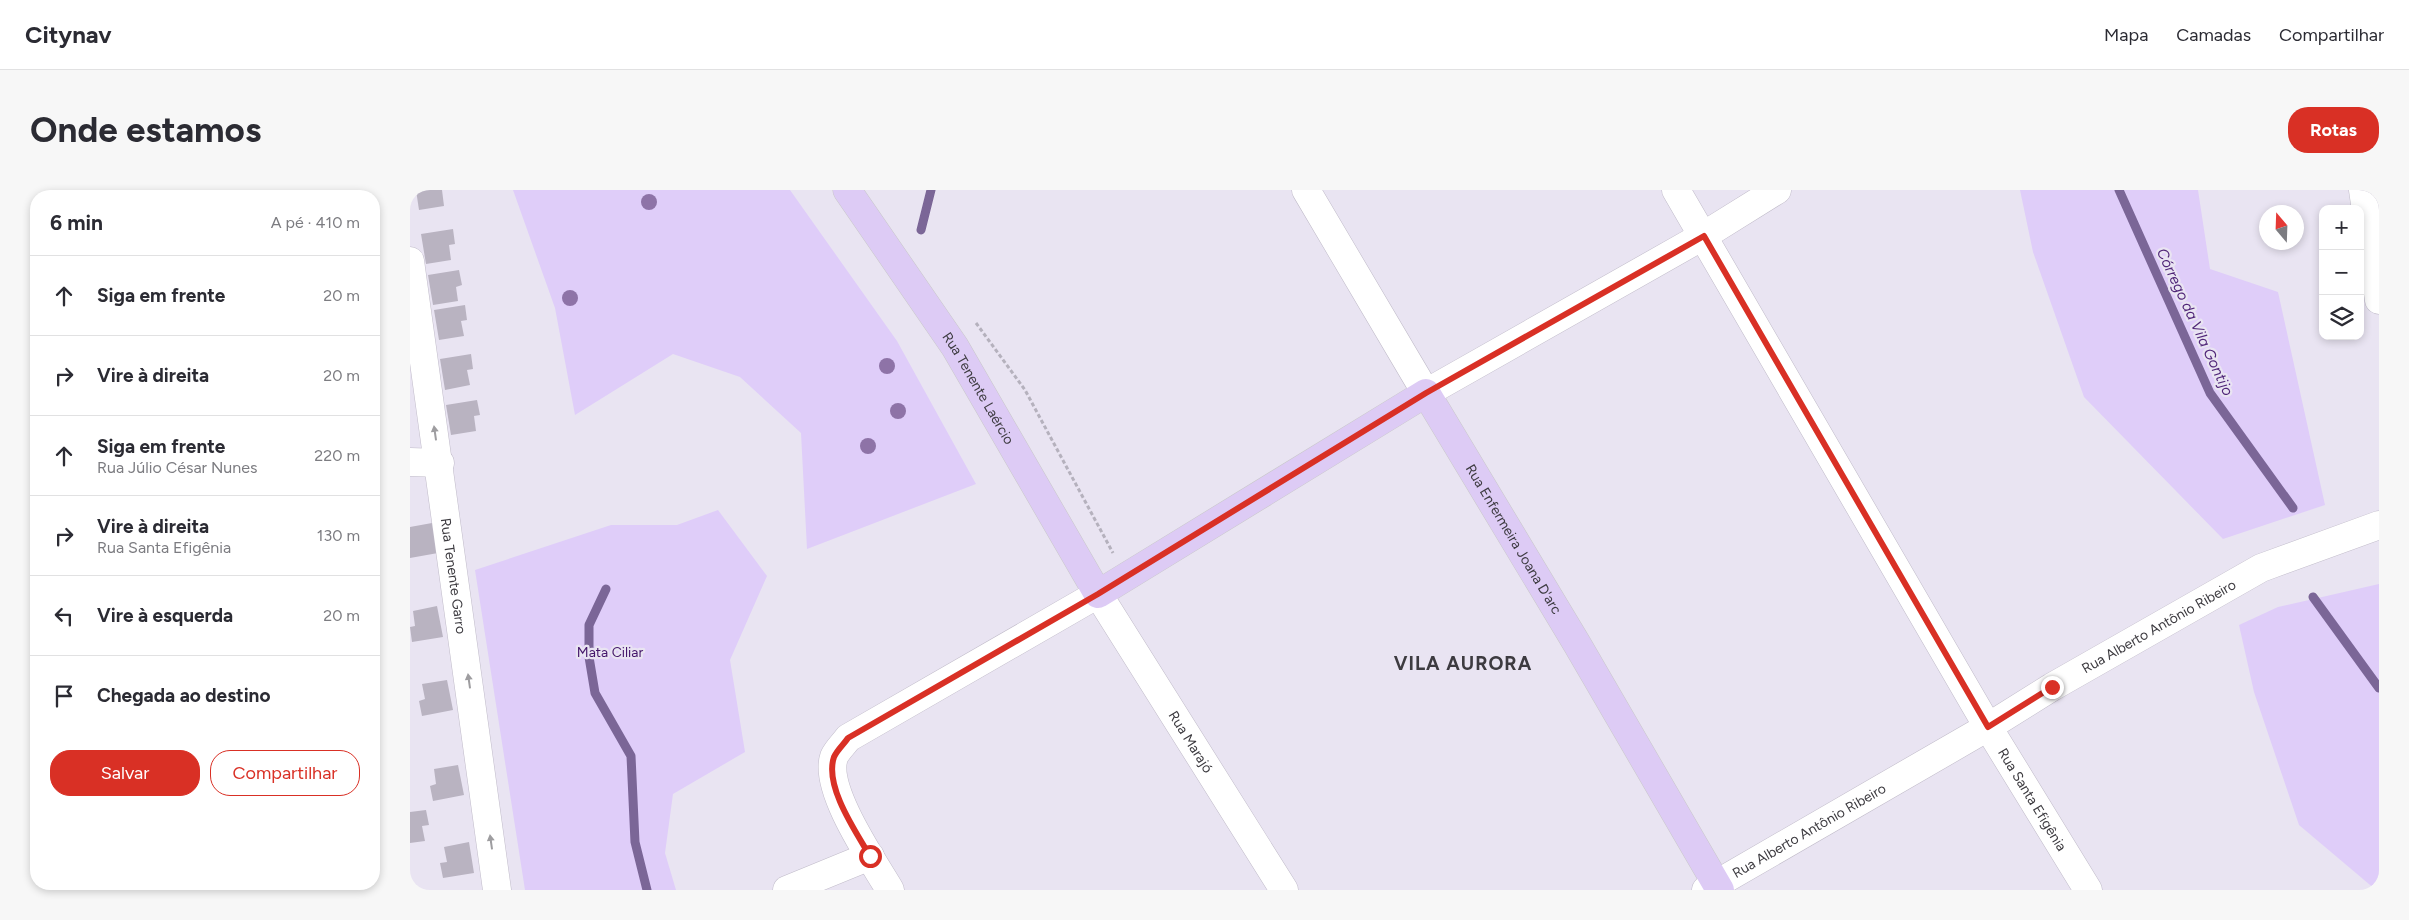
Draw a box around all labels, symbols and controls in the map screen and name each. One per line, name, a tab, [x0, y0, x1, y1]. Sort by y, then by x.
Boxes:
text: Citynav	[25, 20, 112, 49]
text: Mapa	[2104, 24, 2148, 46]
text: Camadas	[2176, 24, 2251, 46]
text: Compartilhar	[2279, 24, 2384, 46]
button: Rotas	[2288, 107, 2379, 153]
text: Onde estamos	[30, 109, 261, 151]
north arrow	[2259, 205, 2304, 250]
map controls	[2319, 205, 2364, 340]
button: +	[2319, 205, 2364, 250]
text: 6 min	[50, 210, 103, 235]
text: A pé · 410 m	[271, 213, 360, 232]
water label: Córrego da Vila Gontijo	[2153, 245, 2237, 399]
button: −	[2319, 250, 2364, 295]
icon: ahead	[50, 282, 78, 310]
text: Siga em frente	[97, 284, 225, 307]
text: 20 m	[323, 286, 360, 305]
button: layers	[2319, 295, 2364, 340]
street label: Rua Tenente Laércio	[939, 329, 1018, 447]
icon: right	[50, 362, 78, 390]
text: Vire à direita	[97, 364, 209, 387]
text: 20 m	[323, 366, 360, 385]
one-way arrow	[431, 425, 439, 441]
text: Siga em frente	[97, 435, 225, 458]
icon: ahead	[50, 442, 78, 470]
text: 220 m	[314, 446, 360, 465]
text: Rua Júlio César Nunes	[97, 458, 257, 477]
street label: Rua Enfermeira Joana D'arc	[1462, 461, 1566, 617]
text: Vire à direita	[97, 515, 209, 538]
street label: Rua Tenente Garro	[437, 517, 470, 635]
icon: right	[50, 522, 78, 550]
text: 130 m	[317, 526, 360, 545]
text: Rua Santa Efigênia	[97, 538, 231, 557]
street label: Rua Alberto Antônio Ribeiro	[2079, 576, 2239, 677]
icon: left	[50, 602, 78, 630]
text: Vire à esquerda	[97, 604, 233, 627]
text: 20 m	[323, 606, 360, 625]
park label: Mata Ciliar	[577, 644, 643, 661]
district label: VILA AURORA	[1394, 652, 1532, 675]
one-way arrow	[465, 672, 473, 688]
route end	[2041, 676, 2064, 699]
icon: arrive	[50, 682, 78, 710]
text: Chegada ao destino	[97, 684, 270, 707]
street label: Rua Marajó	[1165, 708, 1217, 776]
street label: Rua Santa Efigênia	[1994, 745, 2070, 854]
button: Salvar	[50, 750, 200, 796]
button: Compartilhar	[210, 750, 360, 796]
street label: Rua Alberto Antônio Ribeiro	[1729, 779, 1889, 881]
one-way arrow	[487, 833, 495, 849]
route start	[859, 845, 882, 868]

